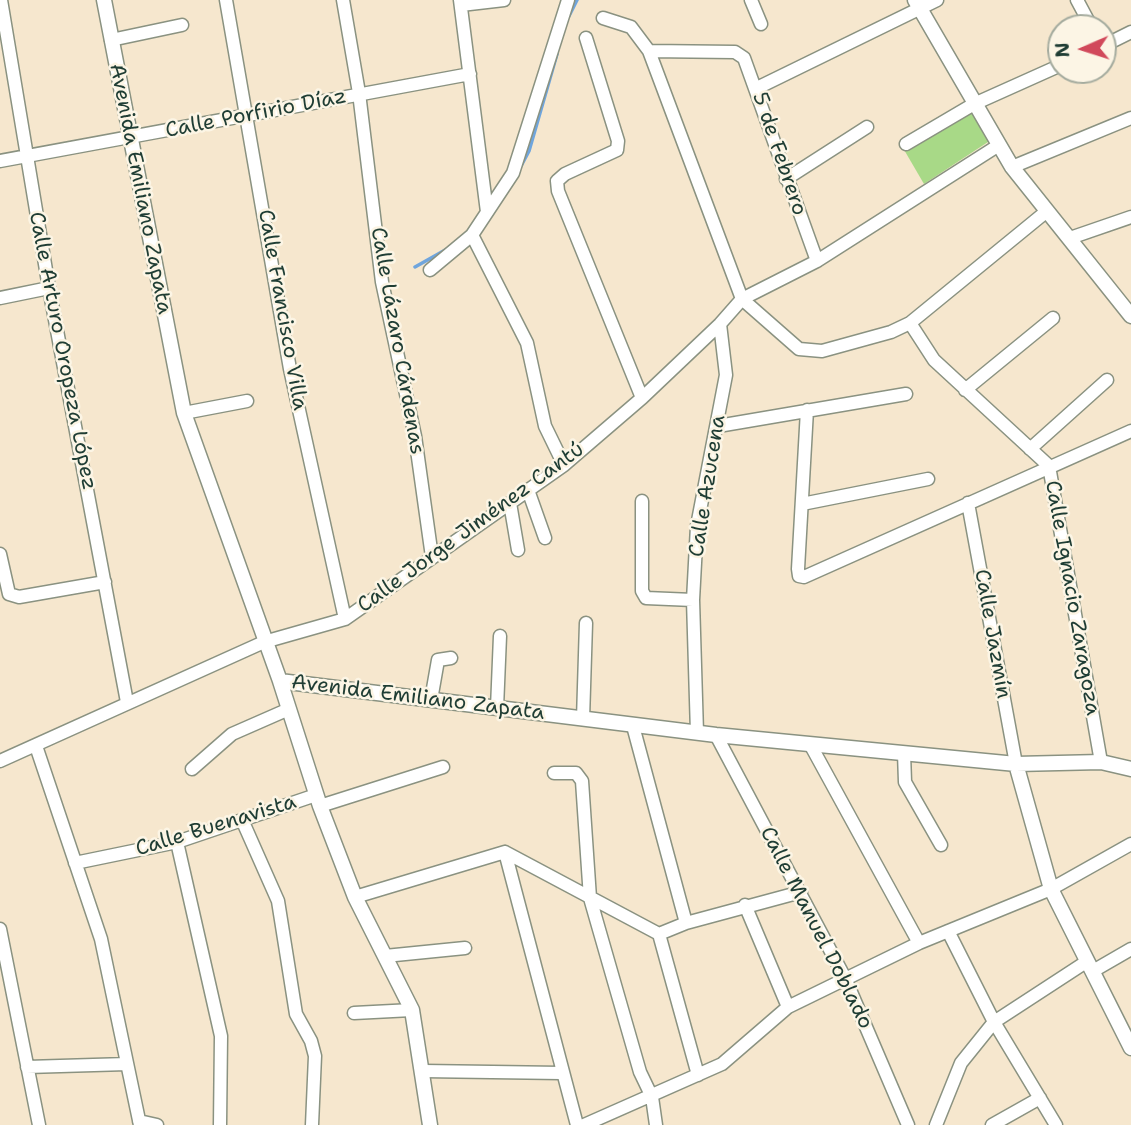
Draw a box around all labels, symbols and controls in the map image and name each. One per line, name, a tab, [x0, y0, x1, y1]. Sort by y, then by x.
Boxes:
north arrow	[1047, 14, 1117, 84]
text: N	[1050, 42, 1075, 58]
street label: Avenida Emiliano Zapata	[103, 62, 177, 316]
street label: Calle Porfirio Díaz	[163, 84, 349, 144]
street label: 5 de Febrero	[746, 89, 812, 219]
street label: Calle Francisco Villa	[252, 208, 312, 412]
street label: Calle Arturo Oropeza López	[23, 210, 101, 492]
street label: Calle Lázaro Cárdenas	[365, 225, 429, 457]
street label: Calle Azucena	[684, 413, 732, 559]
street label: Calle Jorge Jiménez Cantú	[353, 437, 589, 619]
street label: Calle Ignacio Zaragoza	[1039, 479, 1105, 717]
street label: Calle Jazmín	[968, 567, 1016, 701]
street label: Avenida Emiliano Zapata	[290, 670, 546, 726]
street label: Calle Buenavista	[133, 790, 299, 862]
street label: Calle Manuel Doblado	[754, 823, 878, 1033]

